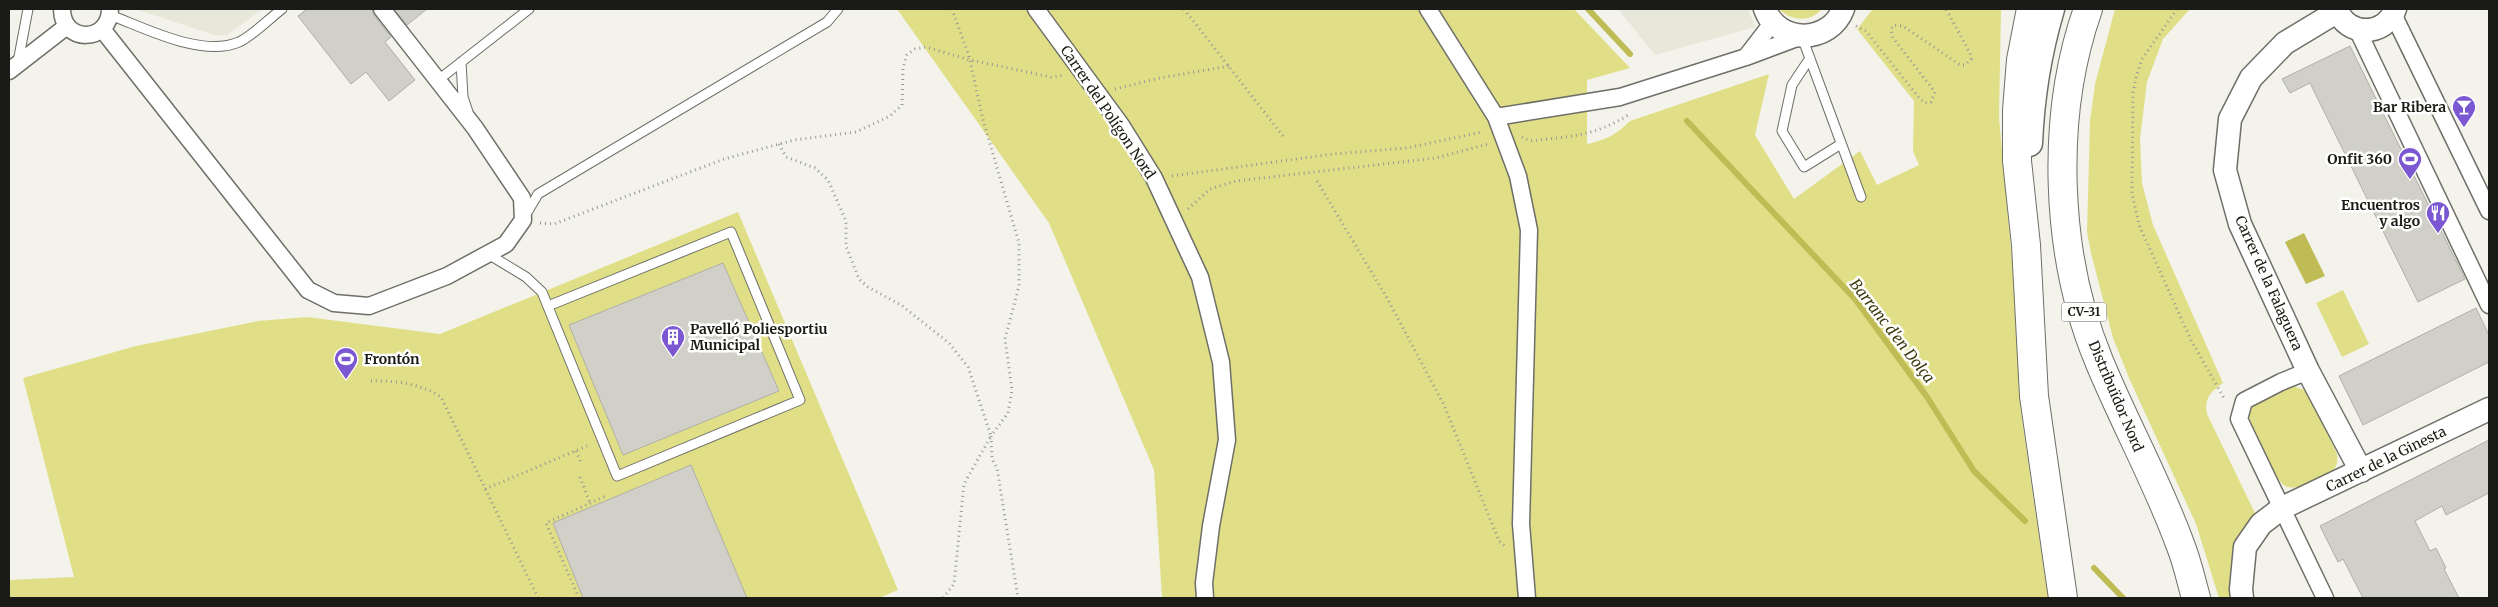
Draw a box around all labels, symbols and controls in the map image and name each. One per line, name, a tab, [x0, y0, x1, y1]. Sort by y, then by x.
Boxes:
street label: Carrer del Polígon Nord	[1057, 42, 1160, 183]
bar icon: Bar Ribera	[2451, 94, 2477, 128]
place label: Bar Ribera	[2373, 98, 2446, 116]
sports icon: Onfit 360	[2397, 146, 2423, 180]
place label: Onfit 360	[2327, 150, 2392, 168]
place label: Encuentros y algo	[2341, 196, 2420, 230]
restaurant icon: Encuentros y algo	[2425, 200, 2451, 234]
street label: Carrer de la Falaguera	[2231, 213, 2307, 354]
water label: Barranc d'en Dolça	[1846, 275, 1939, 387]
road number: CV-31	[2062, 302, 2106, 322]
place label: Pavelló Poliesportiu Municipal	[690, 320, 828, 354]
building icon: Pavelló Poliesportiu Municipal	[660, 324, 686, 358]
street label: Distribuïdor Nord	[2084, 338, 2148, 455]
sports icon: Frontón	[333, 346, 359, 380]
place label: Frontón	[364, 350, 420, 368]
street label: Carrer de la Ginesta	[2323, 422, 2449, 496]

